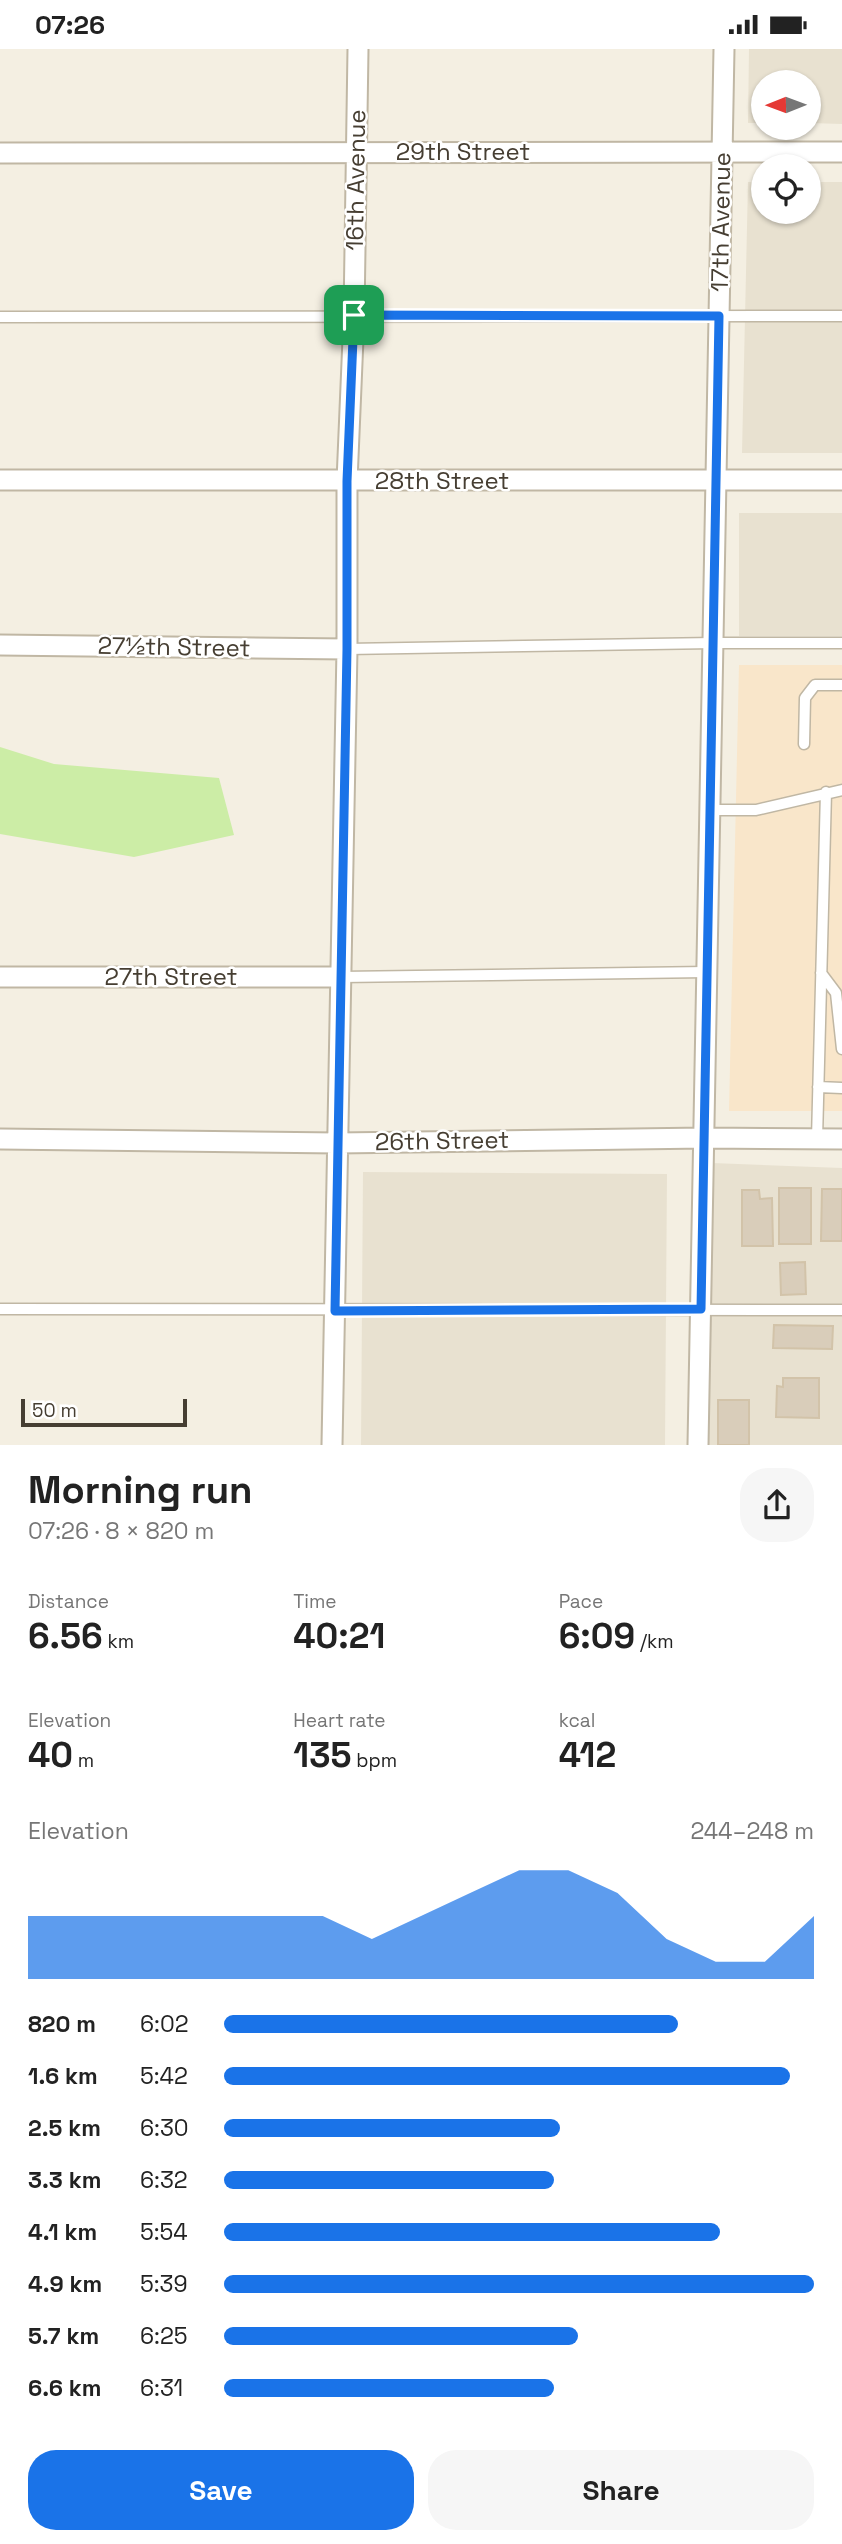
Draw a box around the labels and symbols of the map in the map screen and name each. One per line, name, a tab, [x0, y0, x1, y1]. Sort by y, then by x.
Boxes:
north arrow	[751, 70, 821, 140]
street label: 16th Avenue	[339, 109, 372, 251]
street label: 29th Street	[396, 136, 530, 167]
street label: 17th Avenue	[704, 152, 737, 292]
pin	[324, 285, 384, 345]
street label: 28th Street	[375, 465, 509, 496]
street label: 27½th Street	[97, 630, 251, 663]
street label: 27th Street	[104, 961, 238, 992]
street label: 26th Street	[375, 1124, 509, 1157]
scale bar	[21, 1396, 187, 1428]

